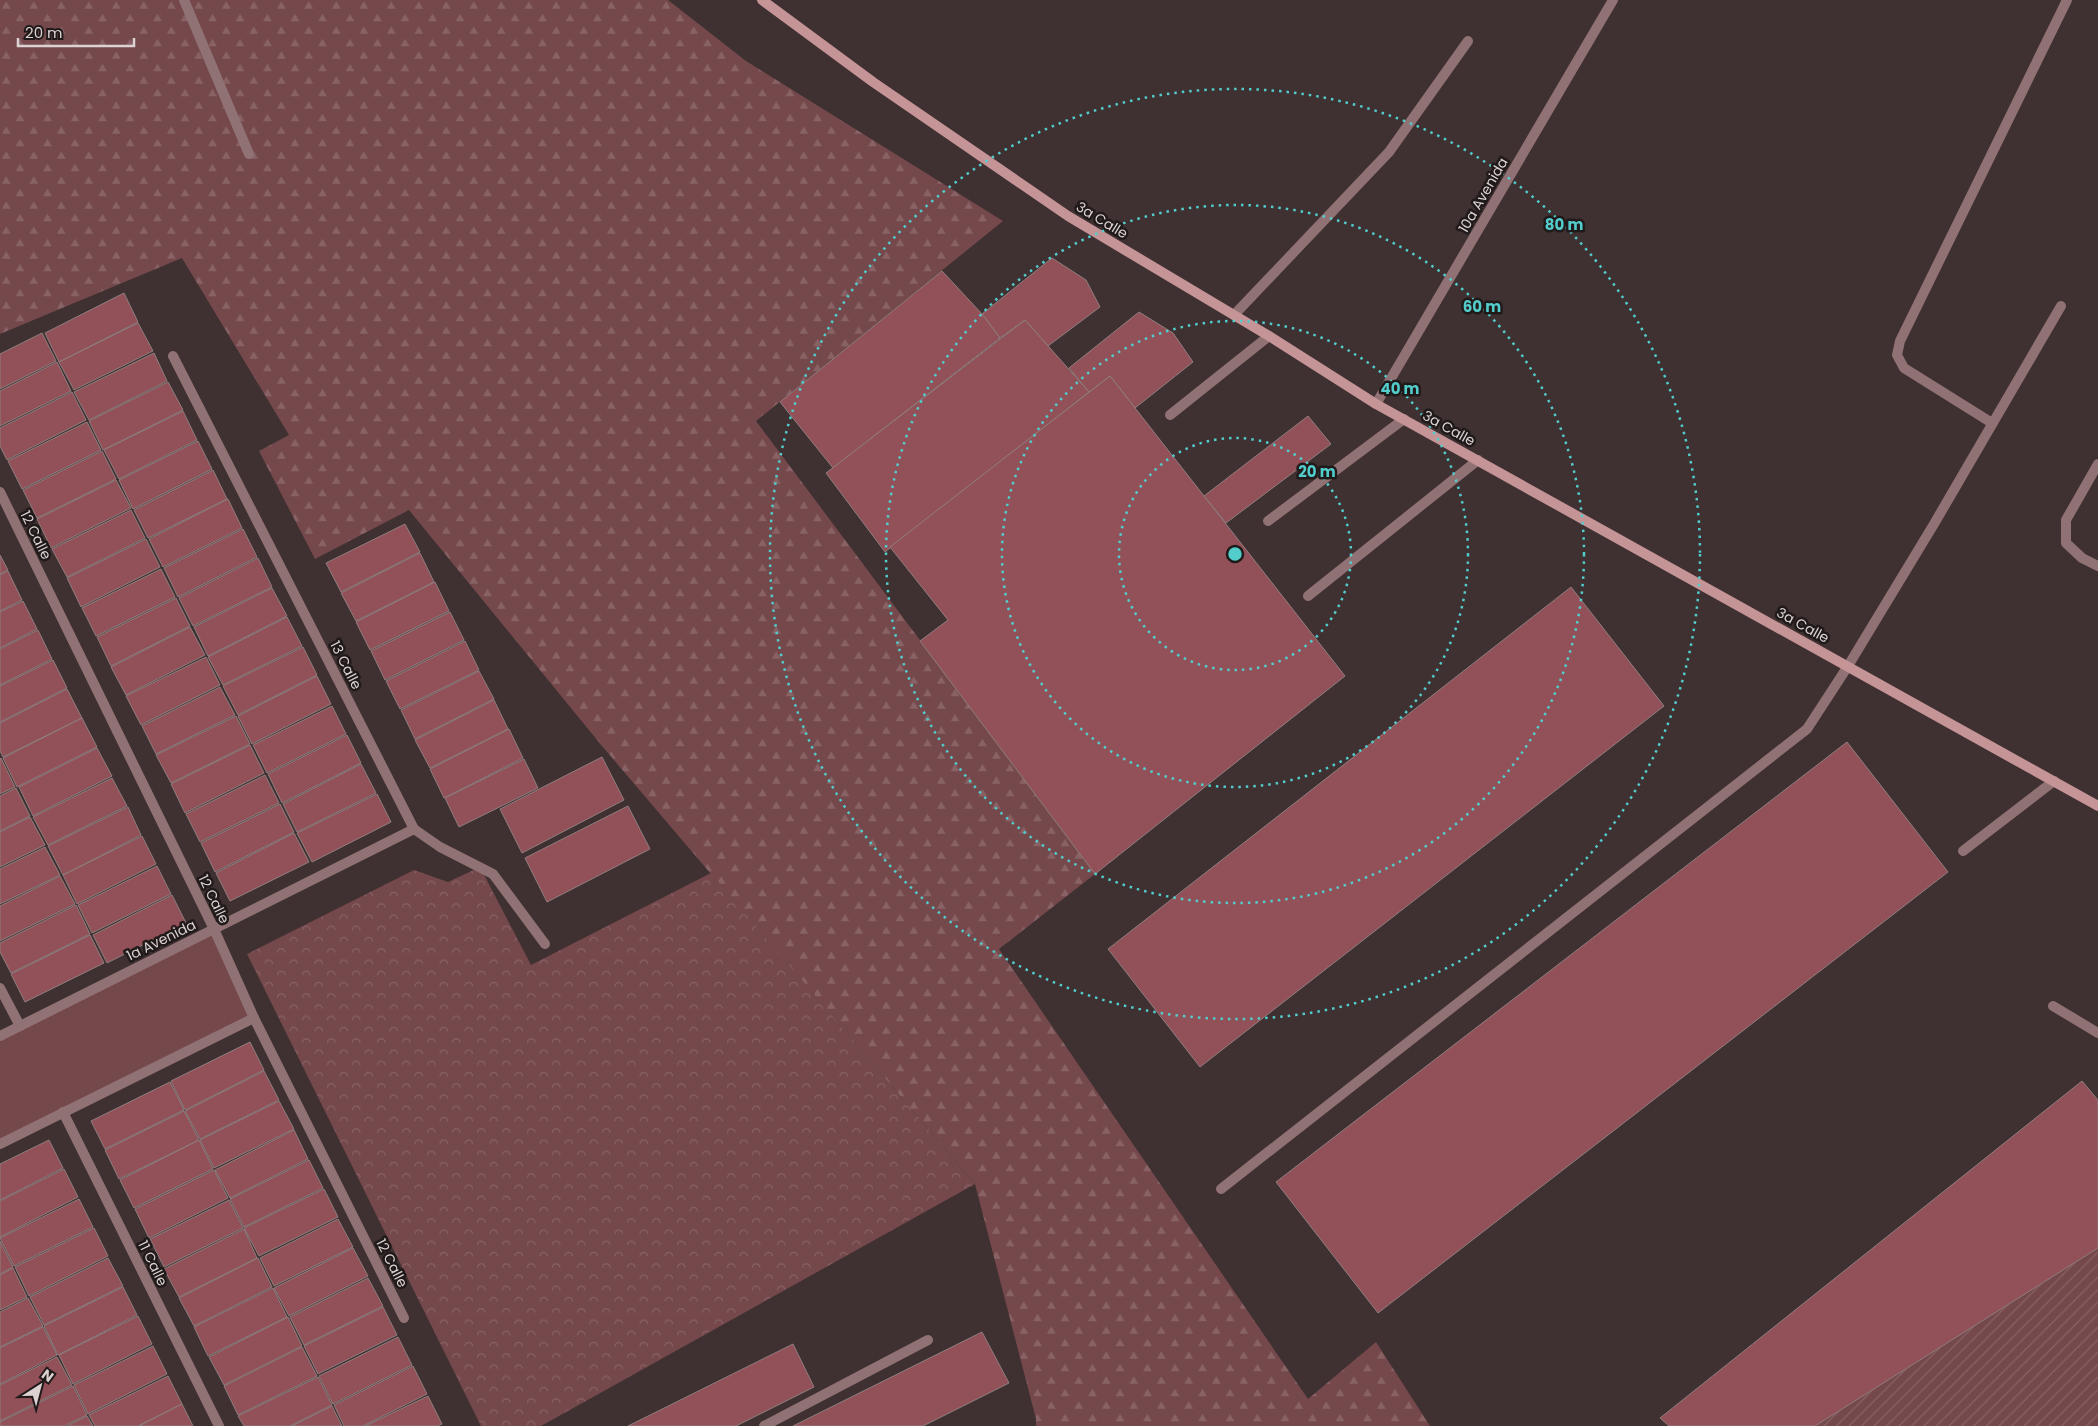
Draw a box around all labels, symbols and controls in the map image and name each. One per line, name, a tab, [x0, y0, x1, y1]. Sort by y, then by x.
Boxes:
scale bar	[18, 15, 134, 47]
text: 20 m	[25, 22, 63, 43]
street label: 10a Avenida	[1453, 154, 1513, 236]
street label: 3a Calle	[1072, 197, 1132, 243]
text: 80 m	[1545, 214, 1583, 235]
text: 60 m	[1463, 296, 1501, 317]
text: 40 m	[1380, 378, 1420, 399]
street label: 3a Calle	[1419, 405, 1479, 451]
text: 20 m	[1298, 461, 1336, 482]
street label: 12 Calle	[16, 507, 57, 563]
centre of rings	[1226, 545, 1244, 563]
street label: 3a Calle	[1773, 602, 1833, 648]
street label: 13 Calle	[325, 637, 367, 693]
street label: 12 Calle	[194, 871, 235, 927]
street label: 1a Avenida	[123, 915, 199, 965]
street label: 12 Calle	[371, 1235, 413, 1291]
street label: 11 Calle	[133, 1237, 173, 1289]
north arrow	[15, 1361, 65, 1411]
text: N	[38, 1364, 58, 1387]

